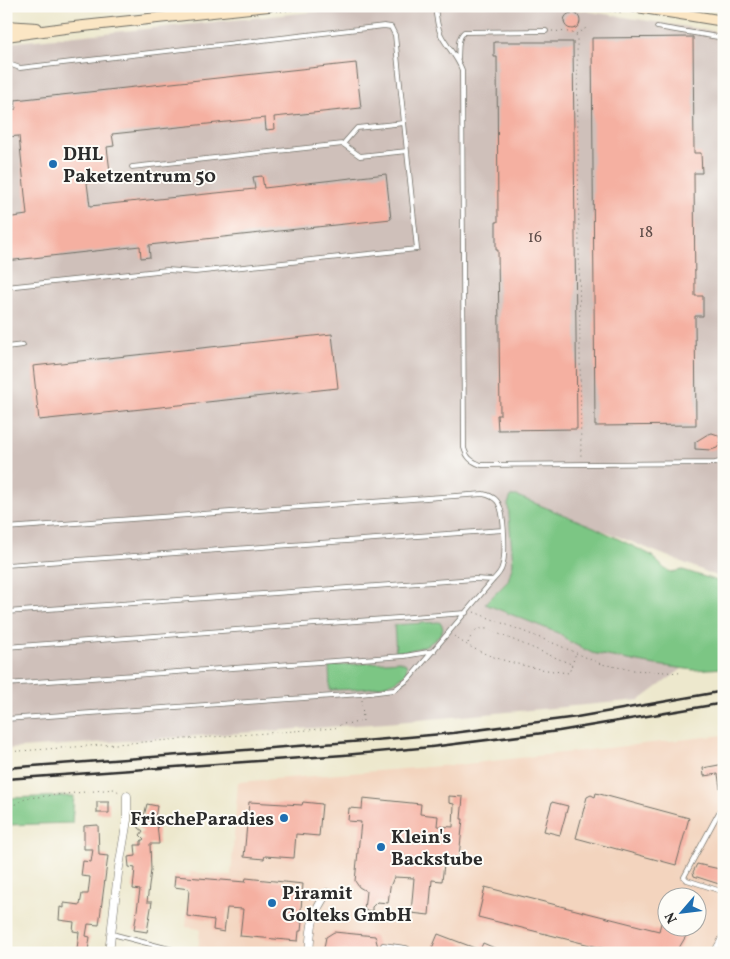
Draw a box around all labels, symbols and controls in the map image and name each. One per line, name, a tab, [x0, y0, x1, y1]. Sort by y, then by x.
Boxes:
place label: DHL Paketzentrum 50	[63, 142, 216, 190]
marker: DHL Paketzentrum 50	[47, 158, 59, 170]
house number: 18	[639, 222, 653, 244]
house number: 16	[528, 227, 542, 249]
place label: FrischeParadies	[130, 807, 274, 833]
marker: FrischeParadies	[278, 812, 290, 824]
place label: Klein's Backstube	[391, 825, 483, 873]
marker: Klein's Backstube	[375, 841, 387, 853]
place label: Piramit Golteks GmbH	[282, 881, 412, 929]
north arrow	[658, 886, 708, 936]
marker: Piramit Golteks GmbH	[266, 897, 278, 909]
text: N	[661, 908, 683, 926]

